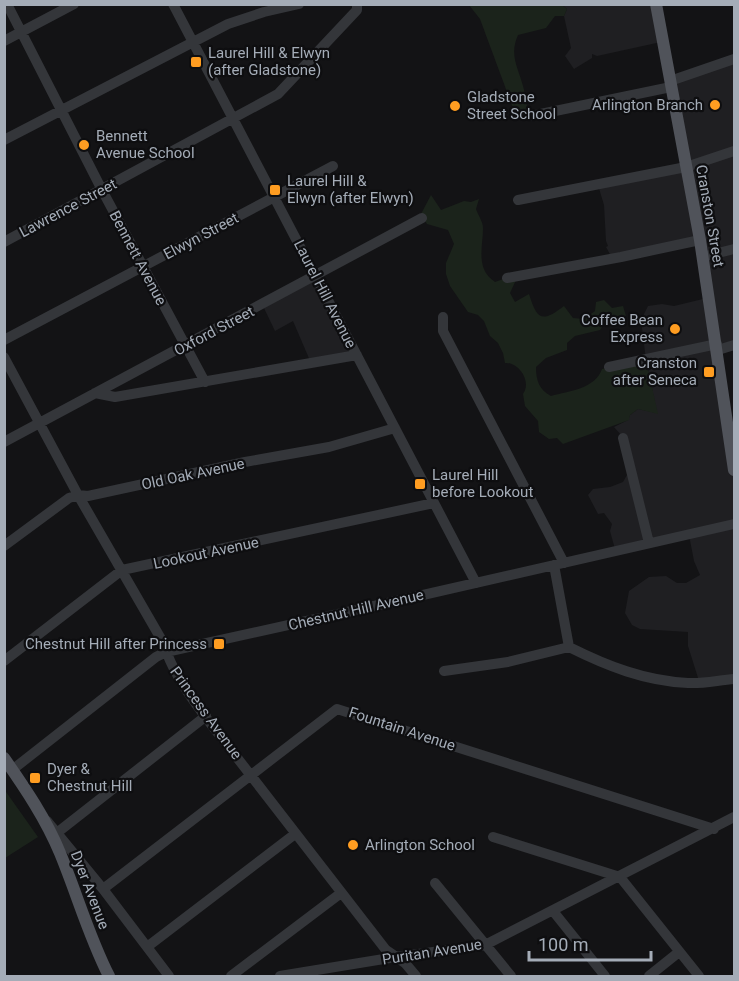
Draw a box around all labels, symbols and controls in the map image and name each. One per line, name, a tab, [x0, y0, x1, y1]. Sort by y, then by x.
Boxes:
place label: Laurel Hill & Elwyn (after Gladstone)	[208, 44, 330, 79]
marker: Laurel Hill & Elwyn (after Gladstone)	[189, 55, 203, 69]
place label: Gladstone Street School	[467, 88, 556, 123]
place label: Arlington Branch	[592, 96, 703, 114]
marker: Arlington Branch	[708, 98, 722, 112]
marker: Gladstone Street School	[448, 99, 462, 113]
place label: Bennett Avenue School	[96, 127, 195, 162]
marker: Bennett Avenue School	[77, 138, 91, 152]
street label: Cranston Street	[692, 163, 728, 269]
place label: Laurel Hill & Elwyn (after Elwyn)	[287, 172, 414, 207]
street label: Lawrence Street	[16, 175, 120, 241]
marker: Laurel Hill & Elwyn (after Elwyn)	[268, 183, 282, 197]
street label: Bennett Avenue	[106, 208, 170, 308]
street label: Elwyn Street	[161, 209, 242, 263]
street label: Laurel Hill Avenue	[290, 237, 360, 351]
street label: Oxford Street	[171, 302, 257, 360]
place label: Coffee Bean Express	[581, 311, 663, 346]
marker: Coffee Bean Express	[668, 322, 682, 336]
place label: Cranston after Seneca	[613, 354, 697, 389]
marker: Cranston after Seneca	[702, 365, 716, 379]
street label: Old Oak Avenue	[140, 454, 246, 494]
place label: Laurel Hill before Lookout	[432, 466, 533, 501]
marker: Laurel Hill before Lookout	[413, 477, 427, 491]
street label: Lookout Avenue	[152, 533, 260, 573]
street label: Chestnut Hill Avenue	[287, 586, 425, 634]
place label: Chestnut Hill after Princess	[25, 635, 207, 653]
marker: Chestnut Hill after Princess	[212, 637, 226, 651]
street label: Princess Avenue	[166, 663, 246, 763]
street label: Fountain Avenue	[346, 703, 458, 755]
place label: Dyer & Chestnut Hill	[47, 760, 132, 795]
marker: Dyer & Chestnut Hill	[28, 771, 42, 785]
place label: Arlington School	[365, 836, 475, 854]
marker: Arlington School	[346, 838, 360, 852]
street label: Dyer Avenue	[67, 848, 113, 932]
scale bar	[529, 924, 650, 962]
text: 100 m	[538, 934, 589, 955]
street label: Puritan Avenue	[381, 935, 483, 969]

